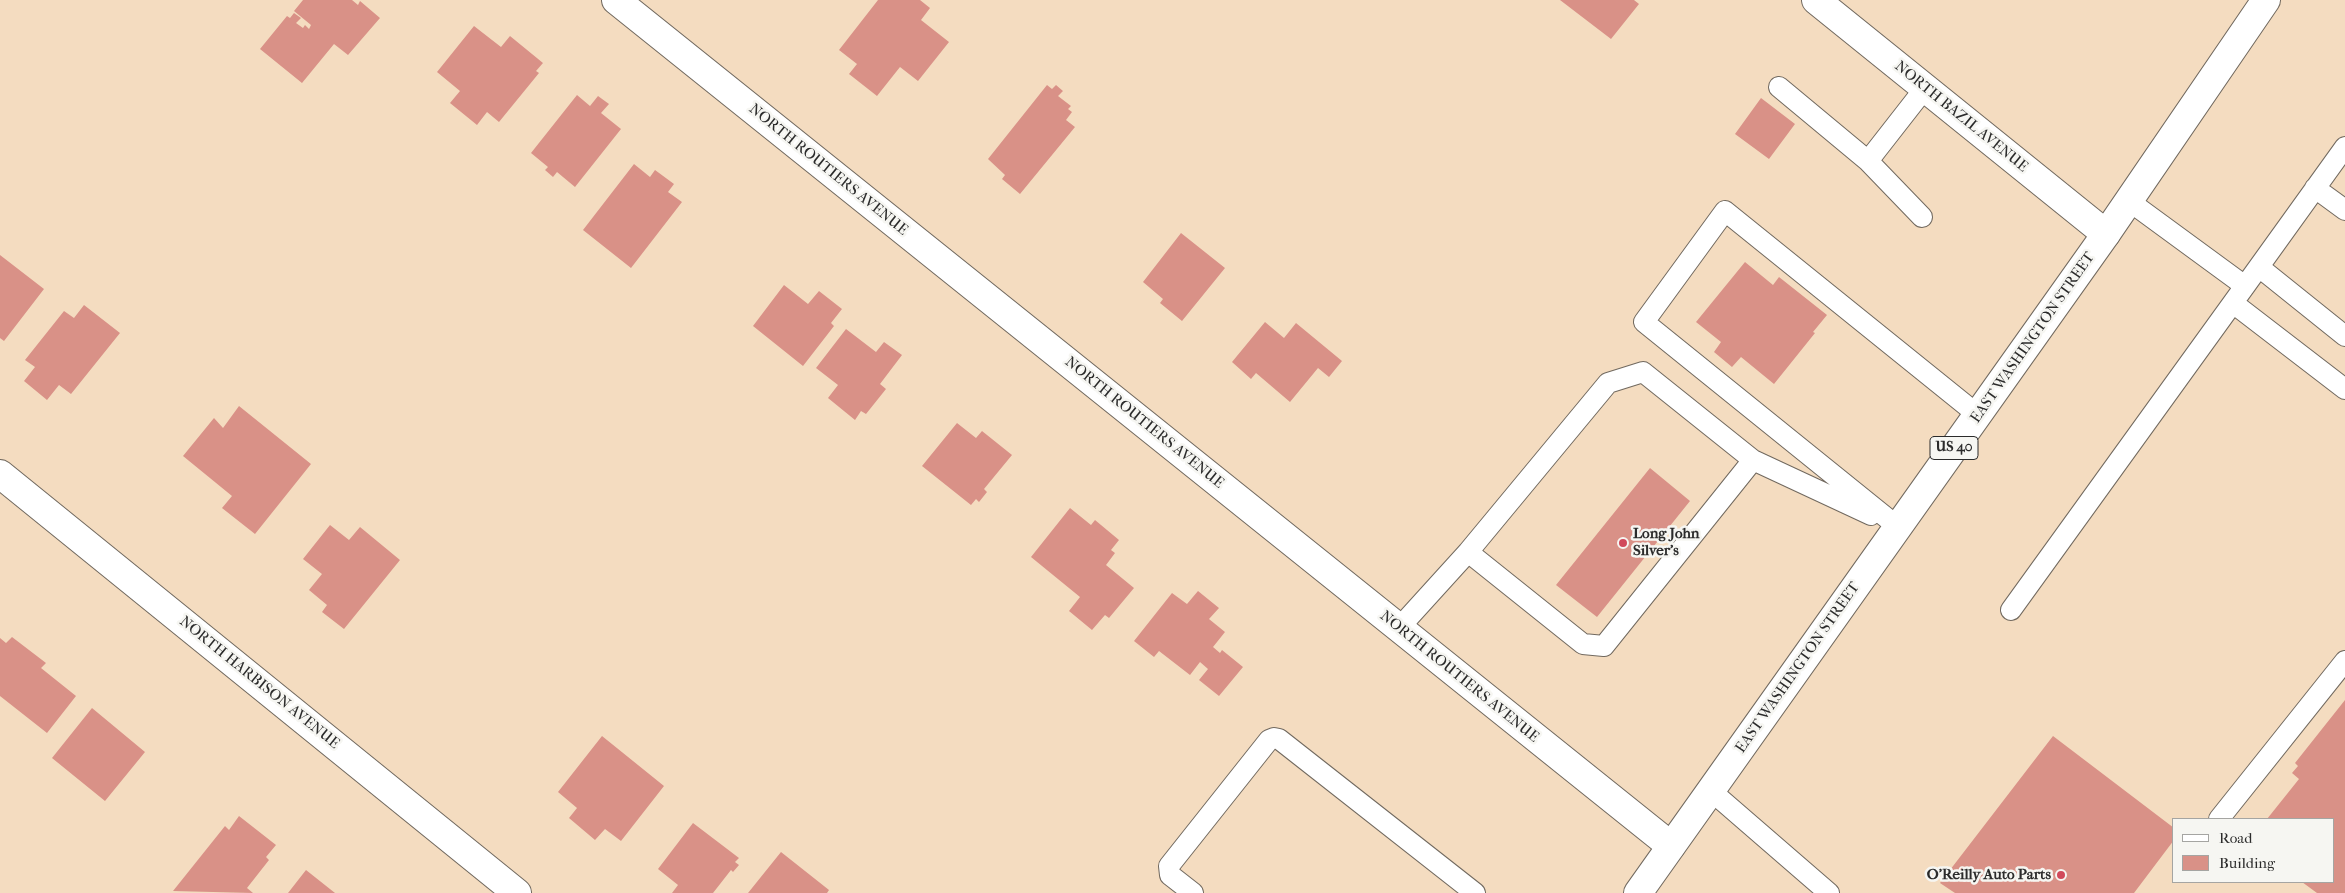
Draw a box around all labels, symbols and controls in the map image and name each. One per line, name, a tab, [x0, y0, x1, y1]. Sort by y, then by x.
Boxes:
street label: NORTH BAZIL AVENUE	[1891, 58, 2031, 176]
street label: NORTH ROUTIERS AVENUE	[745, 100, 911, 240]
street label: EAST WASHINGTON STREET	[1967, 249, 2099, 427]
street label: NORTH ROUTIERS AVENUE	[1061, 353, 1227, 493]
road number: US 40	[1930, 436, 1978, 459]
place label: Long John Silver's	[1633, 525, 1700, 560]
marker: Long John Silver's	[1617, 537, 1629, 549]
street label: EAST WASHINGTON STREET	[1732, 579, 1864, 757]
street label: NORTH ROUTIERS AVENUE	[1376, 607, 1542, 747]
street label: NORTH HARBISON AVENUE	[175, 613, 343, 753]
legend	[2172, 818, 2335, 883]
text: Road	[2219, 829, 2252, 847]
text: Building	[2219, 854, 2275, 872]
place label: O'Reilly Auto Parts	[1927, 866, 2051, 884]
marker: O'Reilly Auto Parts	[2055, 869, 2067, 881]

